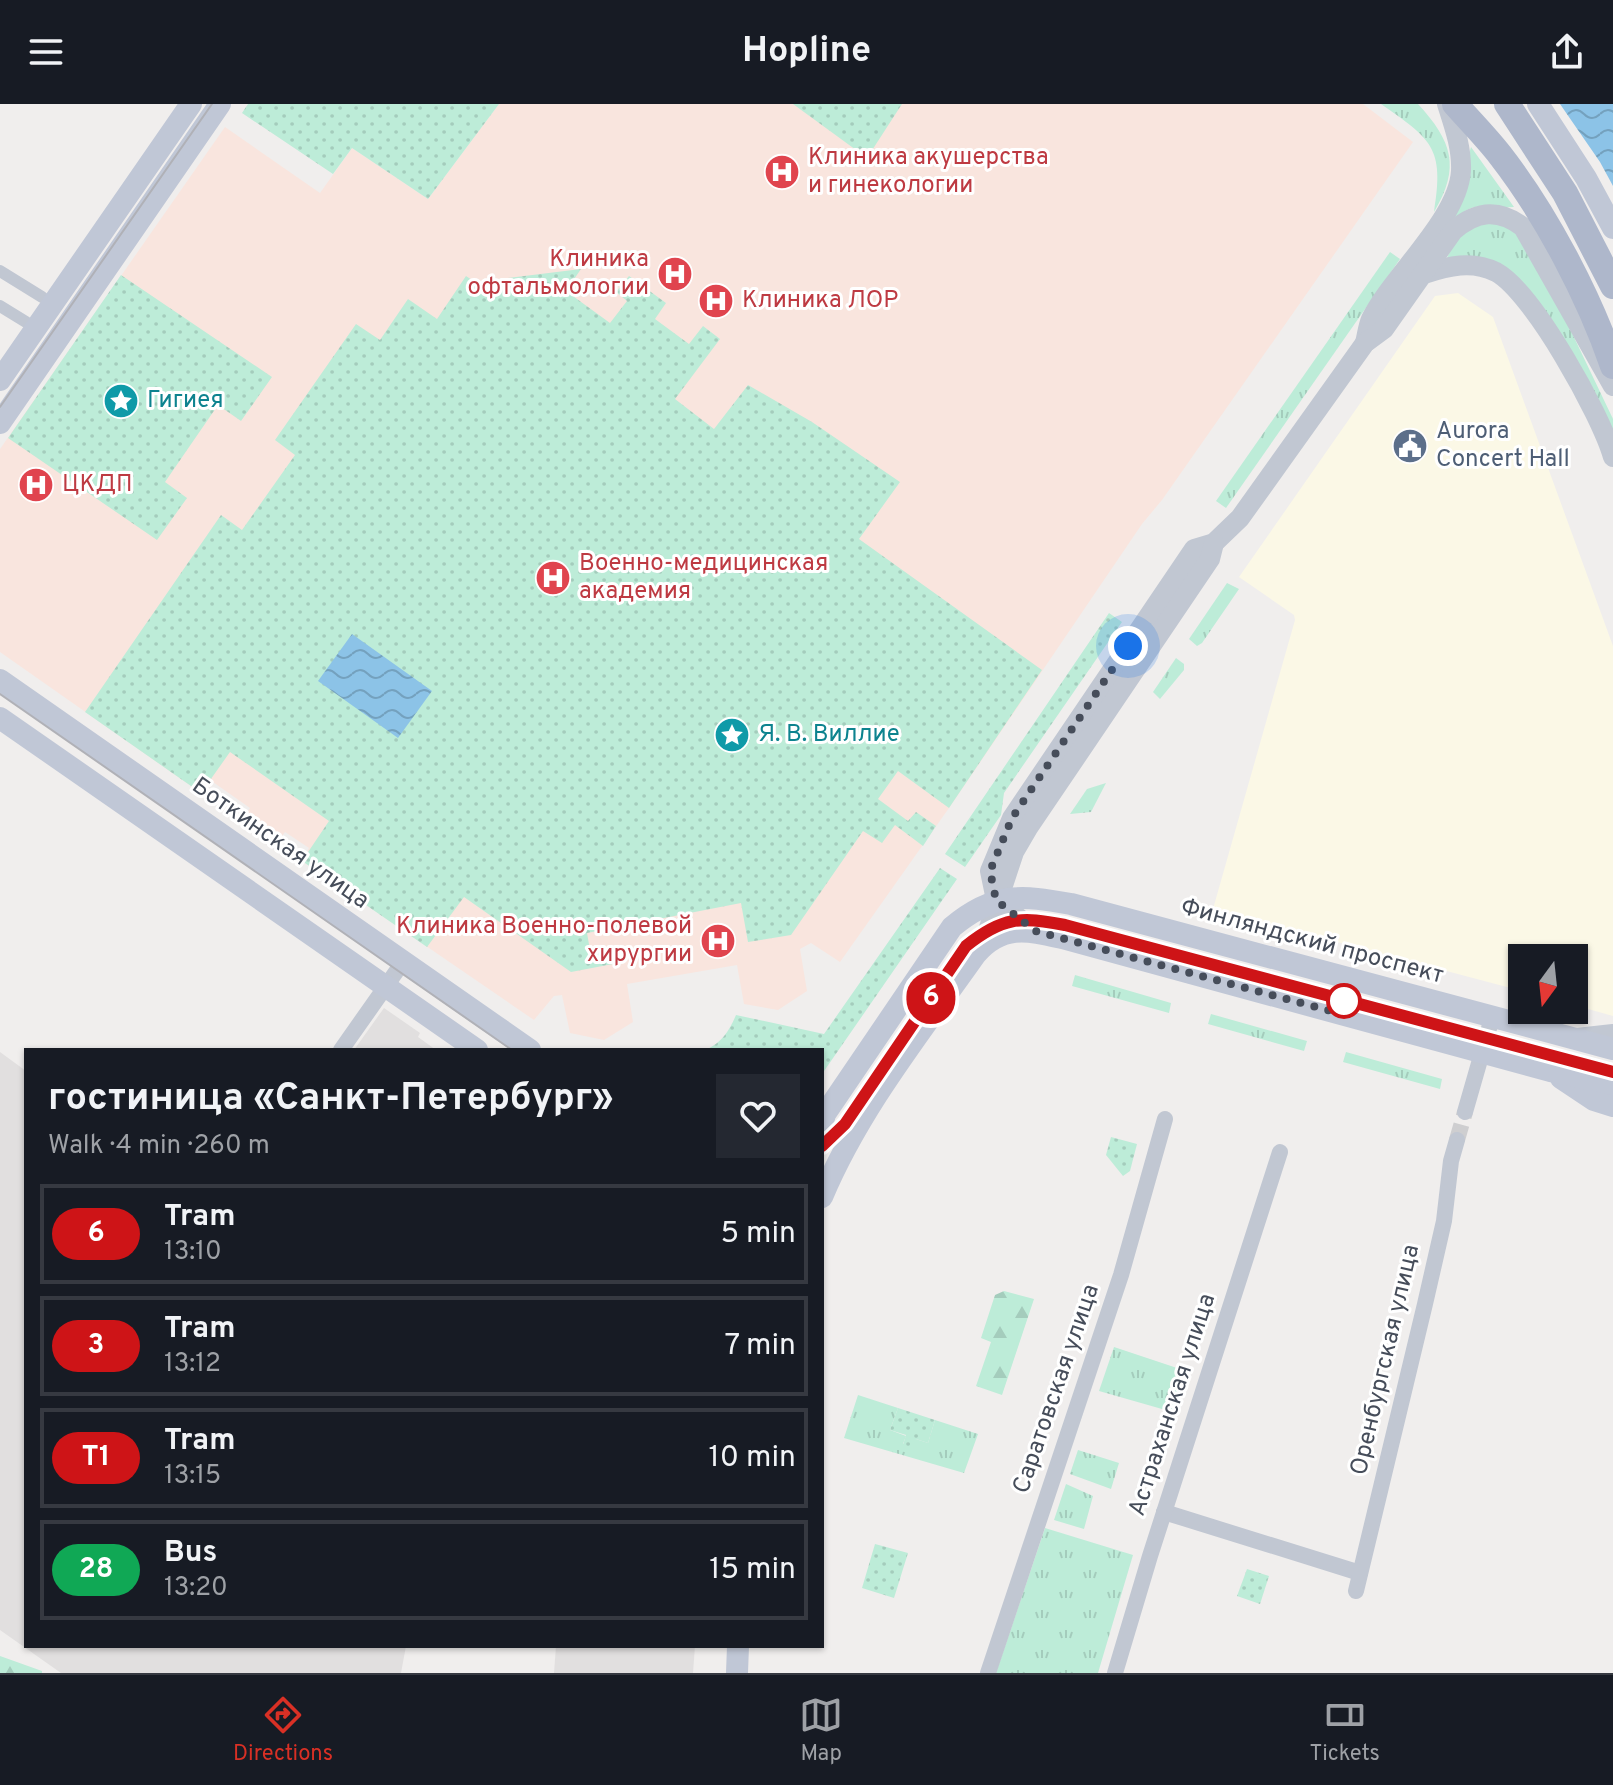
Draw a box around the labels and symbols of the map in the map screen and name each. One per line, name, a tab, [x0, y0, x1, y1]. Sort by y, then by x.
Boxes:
place label: Клиника акушерства и гинекологии	[808, 143, 1049, 201]
hospital icon: Клиника акушерства и гинекологии	[763, 153, 801, 191]
place label: Клиника офтальмологии	[468, 245, 649, 303]
hospital icon: Клиника офтальмологии	[656, 255, 694, 293]
hospital icon: Клиника ЛОР	[697, 282, 735, 320]
place label: Клиника ЛОР	[742, 286, 898, 316]
place icon: Гигиея	[102, 382, 140, 420]
place label: Гигиея	[147, 386, 224, 416]
place label: Aurora Concert Hall	[1436, 417, 1570, 475]
public building icon: Aurora Concert Hall	[1391, 427, 1429, 465]
hospital icon: ЦКДП	[17, 466, 55, 504]
place label: ЦКДП	[62, 470, 133, 500]
place label: Военно-медицинская академия	[579, 549, 828, 607]
hospital icon: Военно-медицинская академия	[534, 559, 572, 597]
your location	[1108, 626, 1148, 666]
place icon: Я. В. Виллие	[713, 716, 751, 754]
place label: Я. В. Виллие	[758, 720, 900, 750]
street label: Боткинская улица	[186, 772, 374, 916]
street label: Финляндский проспект	[1177, 892, 1447, 992]
place label: Клиника Военно-полевой хирургии	[396, 912, 692, 970]
hospital icon: Клиника Военно-полевой хирургии	[699, 922, 737, 960]
north arrow	[1508, 944, 1588, 1024]
line badge: 6	[905, 972, 957, 1024]
unlabelled marker	[1327, 984, 1361, 1018]
street label: Оренбургская улица	[1345, 1242, 1427, 1478]
street label: Саратовская улица	[1007, 1280, 1107, 1498]
street label: Астраханская улица	[1123, 1290, 1223, 1520]

